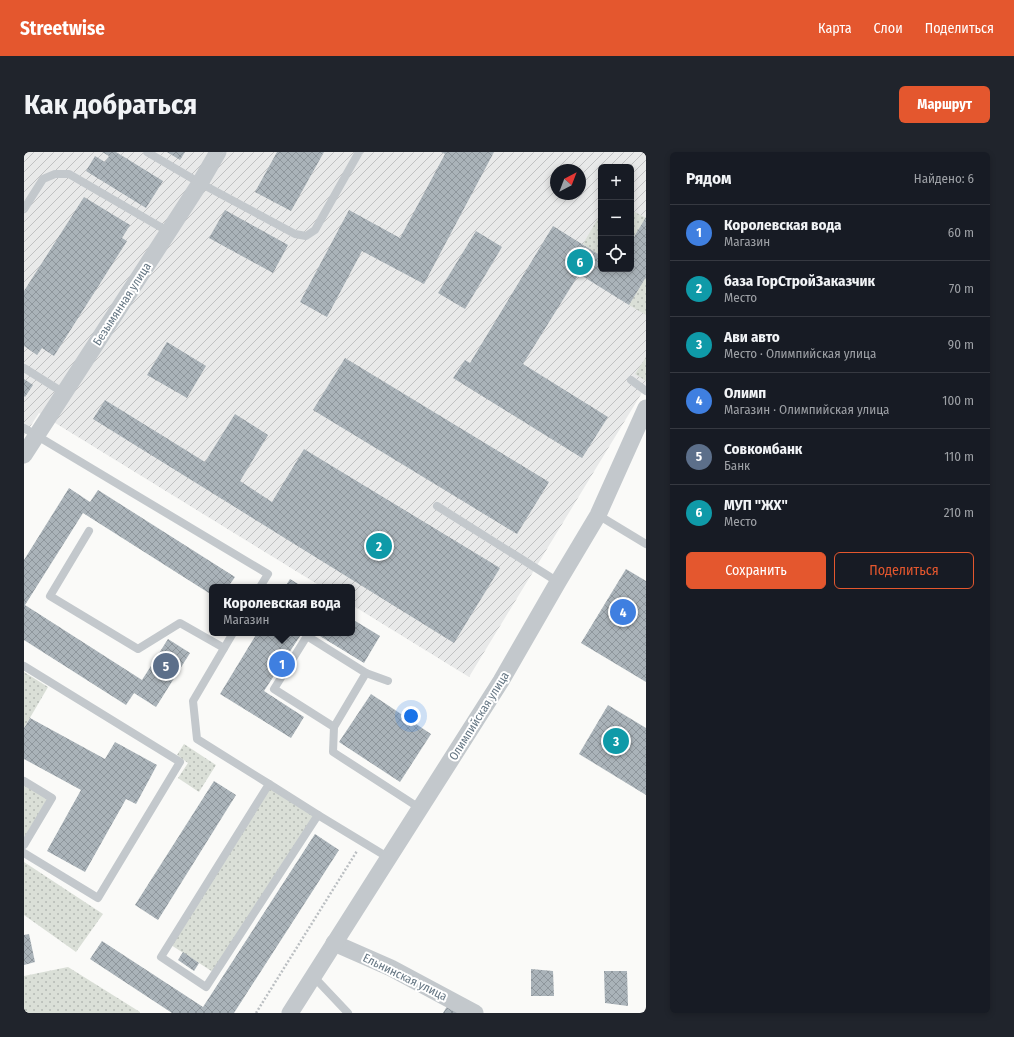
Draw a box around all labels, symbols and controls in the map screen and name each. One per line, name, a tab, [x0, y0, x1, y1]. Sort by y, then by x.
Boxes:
text: Streetwise	[20, 17, 105, 40]
text: Карта	[818, 20, 852, 37]
text: Слои	[874, 20, 903, 37]
text: Поделиться	[925, 20, 994, 37]
button: Маршрут	[899, 86, 990, 123]
text: Как добраться	[24, 88, 197, 121]
north arrow	[550, 164, 586, 200]
map controls	[598, 164, 634, 272]
button: +	[598, 164, 634, 200]
text: Рядом	[686, 168, 731, 189]
text: Найдено: 6	[914, 171, 974, 186]
button: −	[598, 200, 634, 236]
text: Королевская вода	[724, 216, 842, 234]
text: 1	[696, 225, 702, 240]
text: 60 m	[948, 225, 974, 240]
text: Магазин	[724, 234, 770, 249]
button: locate	[598, 236, 634, 272]
pin: 6	[567, 247, 593, 277]
street label: Безымянная улица	[90, 260, 154, 348]
text: база ГорСтройЗаказчик	[724, 272, 875, 290]
text: 2	[696, 281, 702, 296]
text: 70 m	[949, 281, 974, 296]
text: Место	[724, 290, 757, 305]
text: Ави авто	[724, 328, 780, 346]
text: 3	[696, 337, 702, 352]
text: 90 m	[948, 337, 974, 352]
text: Место · Олимпийская улица	[724, 346, 876, 361]
text: Олимп	[724, 384, 766, 402]
text: 4	[696, 393, 702, 408]
text: 100 m	[942, 393, 974, 408]
text: Магазин · Олимпийская улица	[724, 402, 889, 417]
text: Совкомбанк	[724, 440, 802, 458]
text: 5	[696, 449, 702, 464]
text: 110 m	[944, 449, 974, 464]
text: Банк	[724, 458, 750, 473]
text: МУП "ЖХ"	[724, 496, 788, 514]
text: 6	[696, 505, 702, 520]
text: 210 m	[944, 505, 974, 520]
text: Место	[724, 514, 757, 529]
pin: 2	[366, 531, 392, 561]
button: Сохранить	[686, 552, 826, 589]
button: Поделиться	[834, 552, 974, 589]
popup	[209, 584, 355, 636]
text: Королевская вода	[223, 594, 341, 612]
pin: 4	[610, 597, 636, 627]
text: Магазин	[223, 612, 269, 627]
pin: 1	[269, 649, 295, 679]
pin: 5	[153, 651, 179, 681]
street label: Олимпийская улица	[446, 669, 512, 763]
your location	[401, 706, 421, 726]
pin: 3	[603, 726, 629, 756]
street label: Ельнинская улица	[361, 951, 449, 1003]

